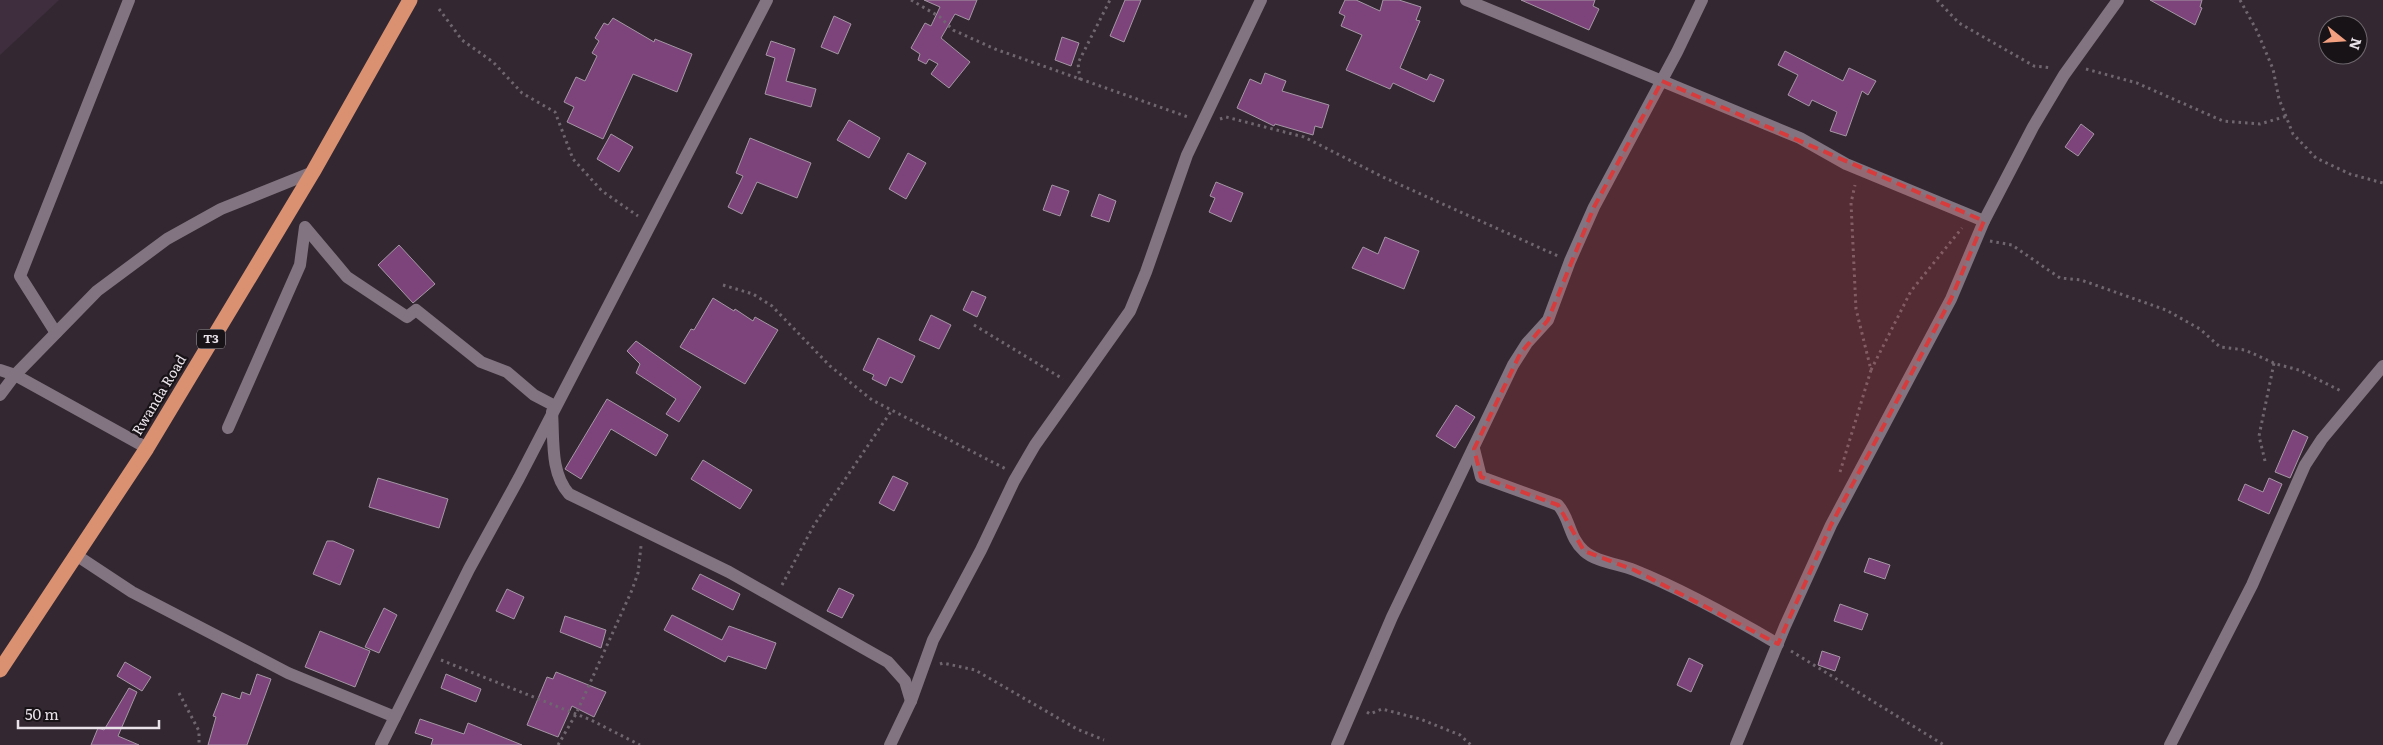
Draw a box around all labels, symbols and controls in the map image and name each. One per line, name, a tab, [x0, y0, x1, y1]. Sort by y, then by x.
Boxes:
north arrow	[2318, 15, 2368, 65]
text: N	[2345, 36, 2368, 53]
road number: T3	[197, 329, 225, 348]
street label: Rwanda Road	[126, 350, 190, 439]
scale bar	[18, 698, 159, 730]
text: 50 m	[25, 702, 59, 725]

